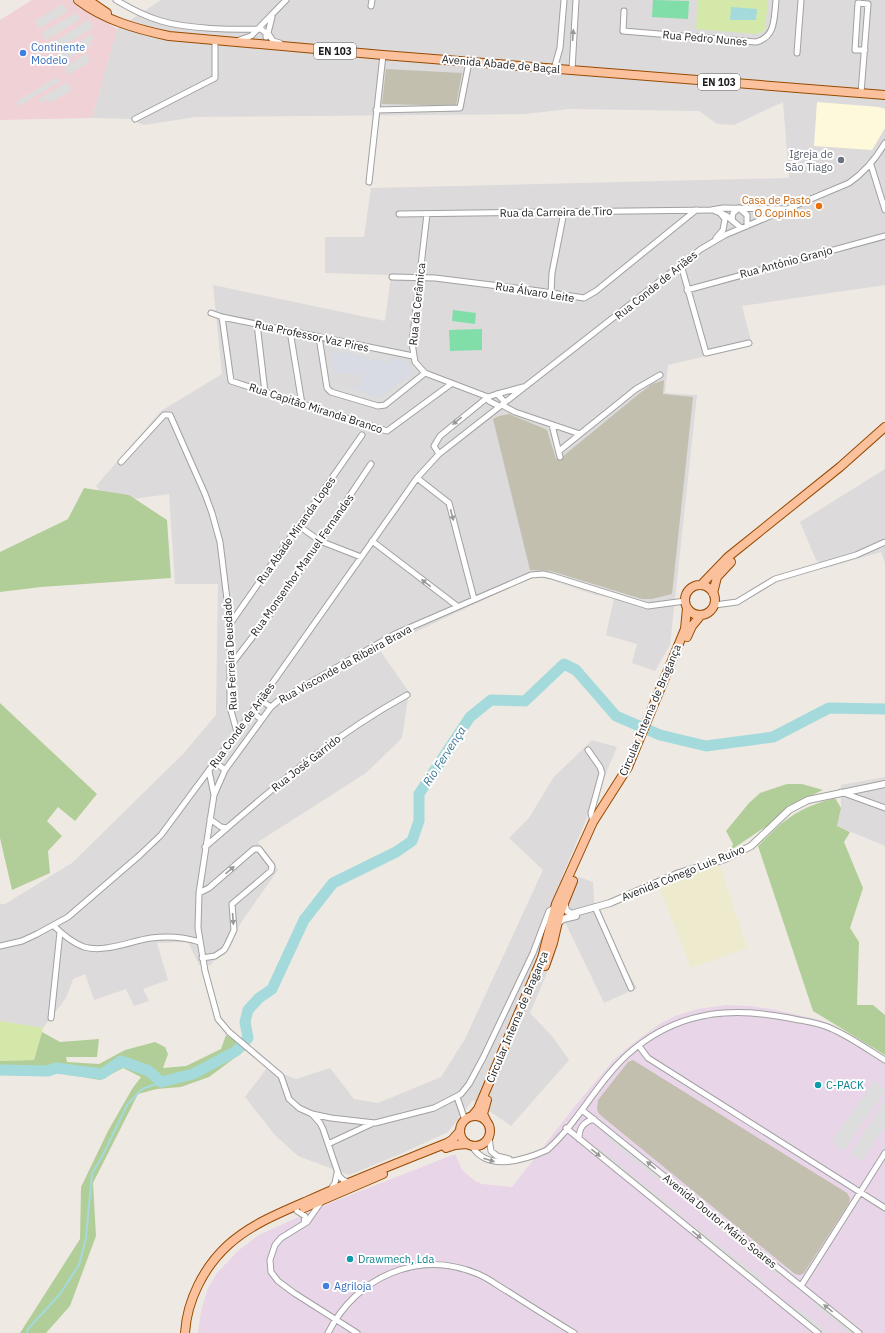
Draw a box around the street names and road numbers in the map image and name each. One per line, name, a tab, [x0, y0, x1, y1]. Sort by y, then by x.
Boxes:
street label: Rua Pedro Nunes	[662, 27, 748, 49]
road number: EN 103	[314, 43, 356, 59]
street label: Avenida Abade de Baçal	[441, 52, 561, 76]
road number: EN 103	[698, 74, 740, 90]
street label: Rua da Carreira de Tiro	[499, 204, 613, 220]
street label: Rua António Granjo	[738, 243, 834, 281]
street label: Rua Conde de Ariães	[612, 247, 700, 323]
street label: Rua da Cerâmica	[406, 262, 428, 346]
street label: Rua Álvaro Leite	[495, 279, 575, 305]
street label: Rua Professor Vaz Pires	[254, 317, 370, 355]
street label: Rua Capitão Miranda Branco	[247, 380, 385, 436]
street label: Rua Abade Miranda Lopes	[254, 474, 338, 586]
street label: Rua Monsenhor Manuel Fernandes	[247, 491, 357, 639]
street label: Rua Ferreira Deusdado	[220, 597, 240, 711]
street label: Rua Visconde da Ribeira Brava	[276, 621, 414, 706]
street label: Circular Interna de Bragança	[616, 642, 684, 778]
street label: Rua Conde de Ariães	[206, 680, 278, 770]
street label: Rua José Garrido	[268, 732, 344, 794]
street label: Avenida Cónego Luis Ruivo	[619, 842, 747, 904]
street label: Circular Interna de Bragança	[483, 949, 551, 1085]
street label: Avenida Doutor Mário Soares	[660, 1171, 780, 1271]

